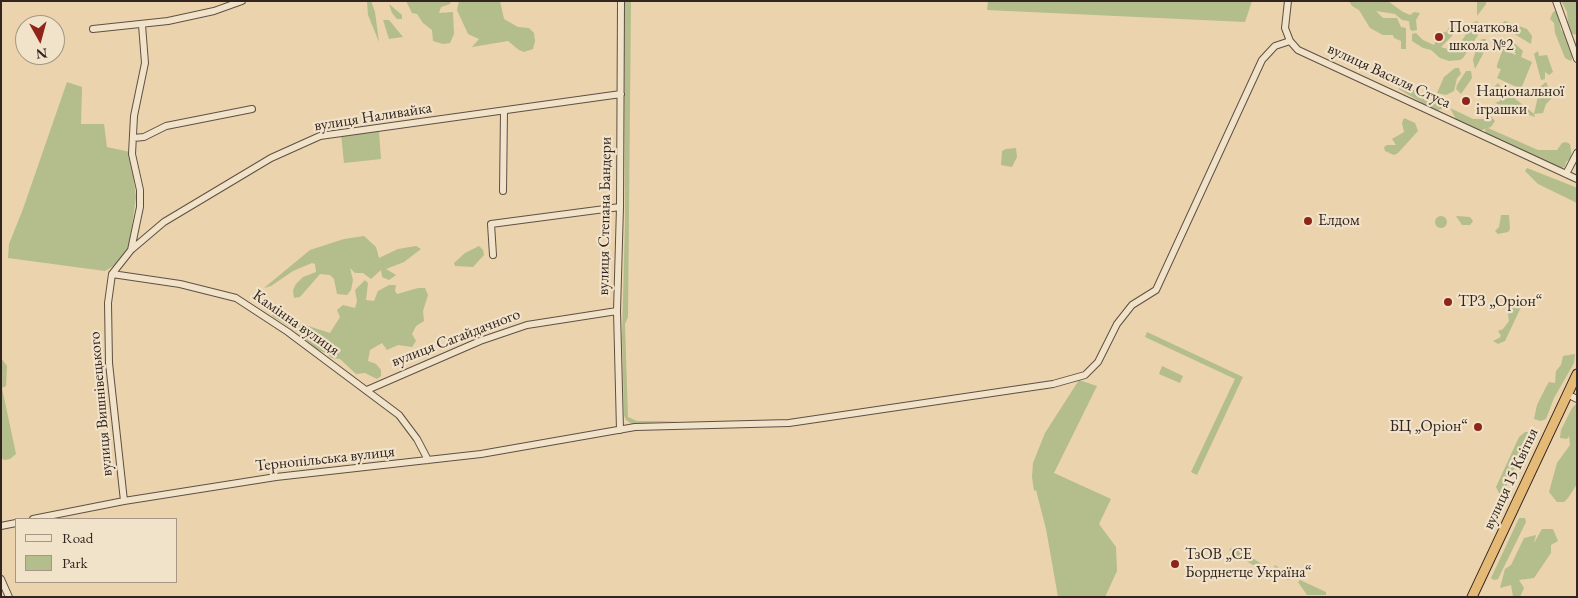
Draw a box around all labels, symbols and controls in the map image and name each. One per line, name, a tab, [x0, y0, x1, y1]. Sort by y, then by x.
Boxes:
north arrow	[15, 15, 65, 65]
place label: Початкова школа №2	[1449, 18, 1519, 56]
marker: Початкова школа №2	[1433, 31, 1445, 43]
street label: вулиця Василя Стуса	[1324, 39, 1454, 113]
text: N	[35, 44, 48, 64]
place label: Національної іграшки	[1476, 82, 1564, 120]
marker: Національної іграшки	[1460, 95, 1472, 107]
street label: вулиця Наливайка	[313, 98, 433, 136]
street label: вулиця Степана Бандери	[594, 136, 616, 296]
place label: Елдом	[1318, 211, 1360, 231]
marker: Елдом	[1302, 215, 1314, 227]
street label: Камінна вулиця	[249, 286, 343, 360]
place label: ТРЗ „Оріон“	[1458, 292, 1542, 312]
marker: ТРЗ „Оріон“	[1442, 296, 1454, 308]
street label: вулиця Сагайдачного	[389, 305, 523, 371]
street label: вулиця Вишнівецького	[85, 331, 117, 477]
place label: БЦ „Оріон“	[1389, 417, 1468, 437]
marker: БЦ „Оріон“	[1472, 421, 1484, 433]
street label: вулиця 15 Квітня	[1479, 425, 1543, 533]
street label: Тернопільська вулиця	[254, 442, 396, 476]
legend	[15, 518, 178, 583]
text: Road	[62, 528, 93, 547]
place label: ТзОВ „СЕ Борднетце Україна“	[1185, 545, 1312, 583]
text: Park	[62, 553, 88, 572]
marker: ТзОВ „СЕ Борднетце Україна“	[1169, 558, 1181, 570]

